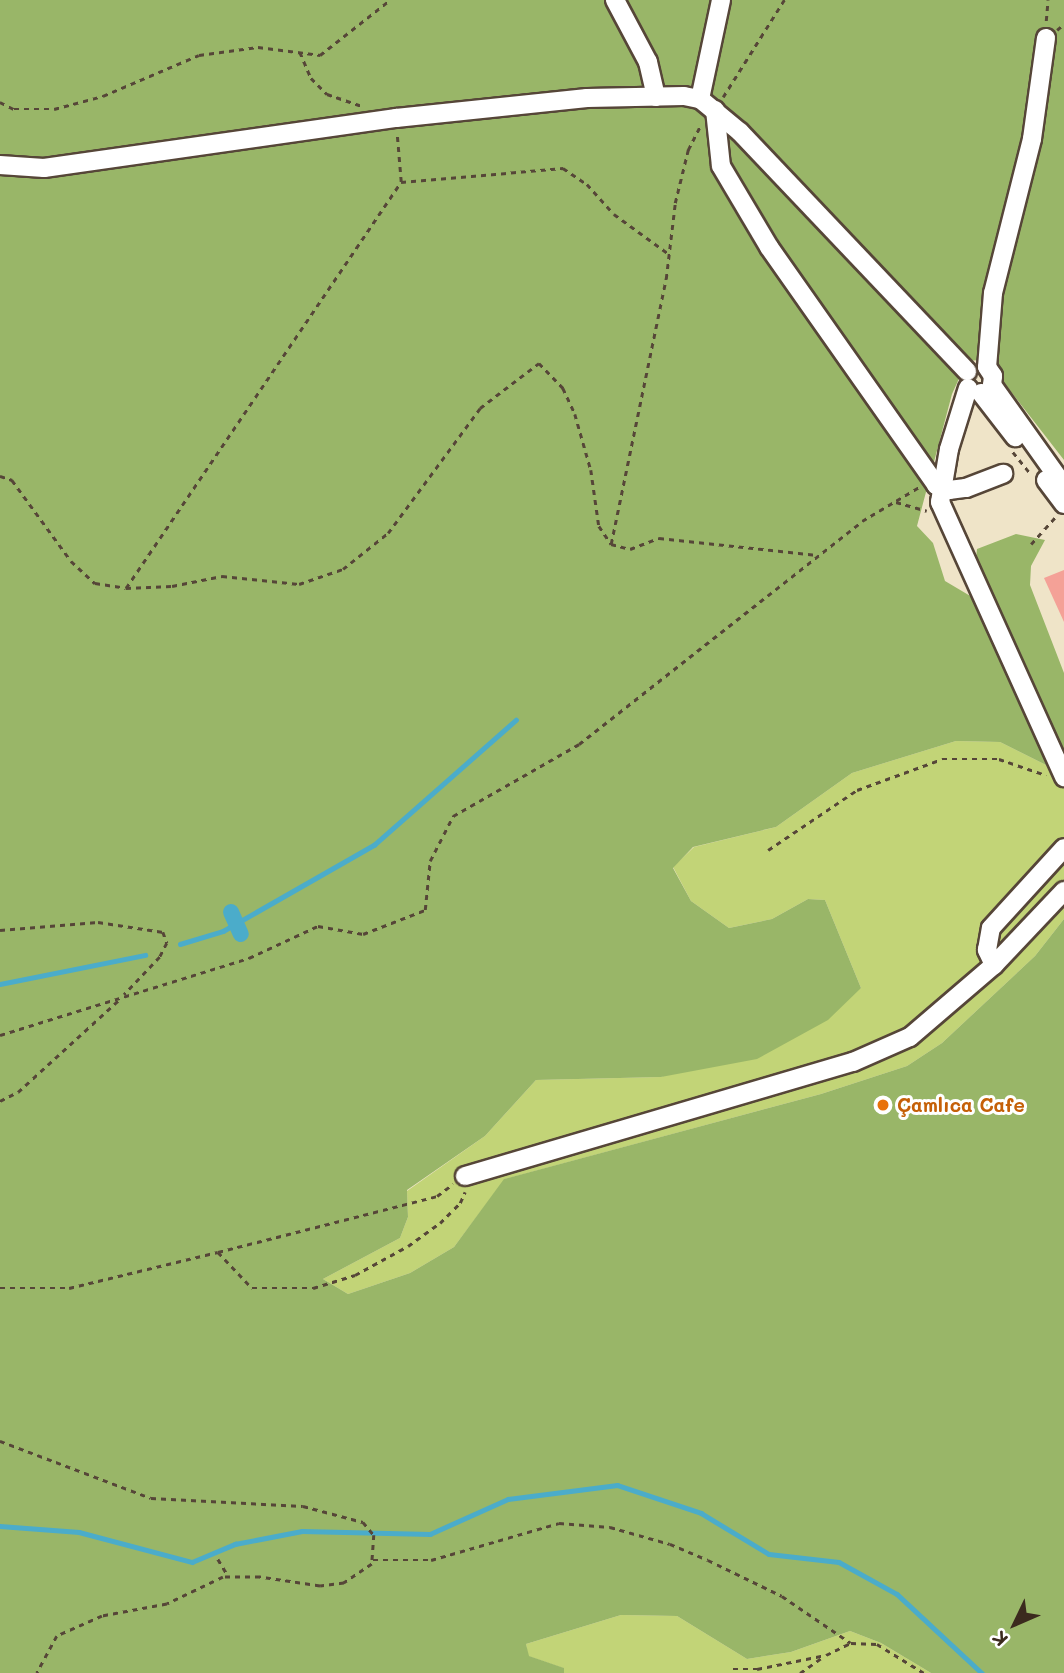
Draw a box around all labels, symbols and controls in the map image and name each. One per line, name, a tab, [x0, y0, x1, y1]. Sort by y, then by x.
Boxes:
place label: Çamlıca Cafe	[897, 1094, 1025, 1116]
marker: Çamlıca Cafe	[875, 1097, 891, 1113]
north arrow	[980, 1589, 1050, 1659]
text: K	[986, 1626, 1013, 1652]

